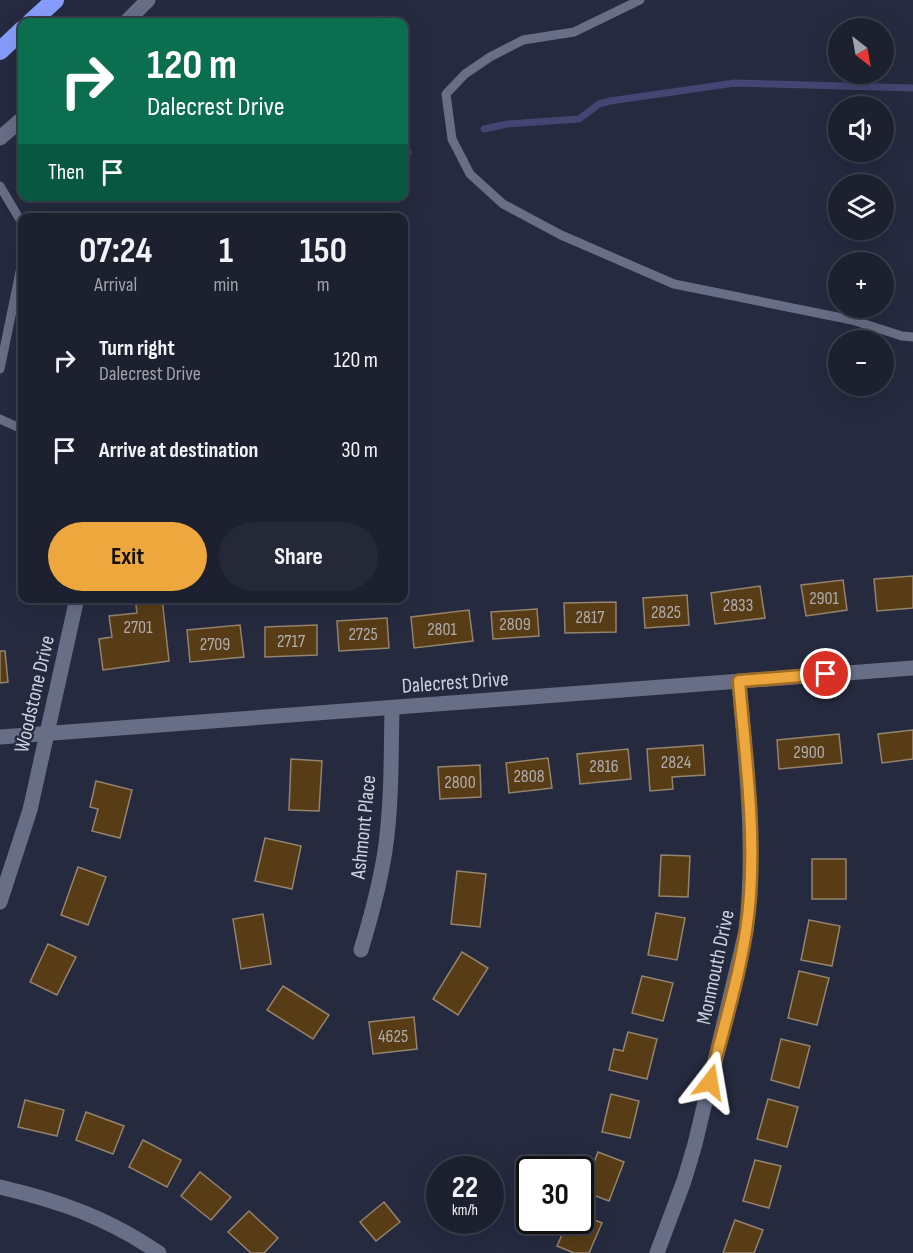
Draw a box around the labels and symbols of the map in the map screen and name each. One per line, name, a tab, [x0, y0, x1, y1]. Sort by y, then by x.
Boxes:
north arrow	[828, 18, 894, 84]
house number: 2901	[809, 588, 840, 609]
house number: 2833	[723, 595, 753, 616]
house number: 2825	[651, 602, 681, 623]
house number: 2817	[576, 607, 605, 628]
house number: 2809	[499, 614, 531, 635]
house number: 2701	[124, 617, 153, 638]
house number: 2801	[427, 619, 458, 640]
house number: 2725	[348, 624, 378, 645]
house number: 2717	[277, 631, 306, 652]
street label: Woodstone Drive	[9, 633, 60, 755]
house number: 2709	[200, 634, 230, 655]
pin	[800, 648, 851, 699]
street label: Dalecrest Drive	[401, 666, 509, 699]
house number: 2900	[793, 742, 825, 763]
house number: 2824	[661, 752, 692, 773]
house number: 2816	[589, 756, 619, 777]
house number: 2808	[513, 766, 545, 787]
house number: 2800	[444, 772, 476, 793]
street label: Ashmont Place	[346, 774, 381, 881]
street label: Monmouth Drive	[691, 907, 740, 1027]
house number: 4625	[378, 1026, 408, 1047]
position arrow	[678, 1050, 742, 1114]
speed limit sign: 30	[516, 1156, 594, 1234]

